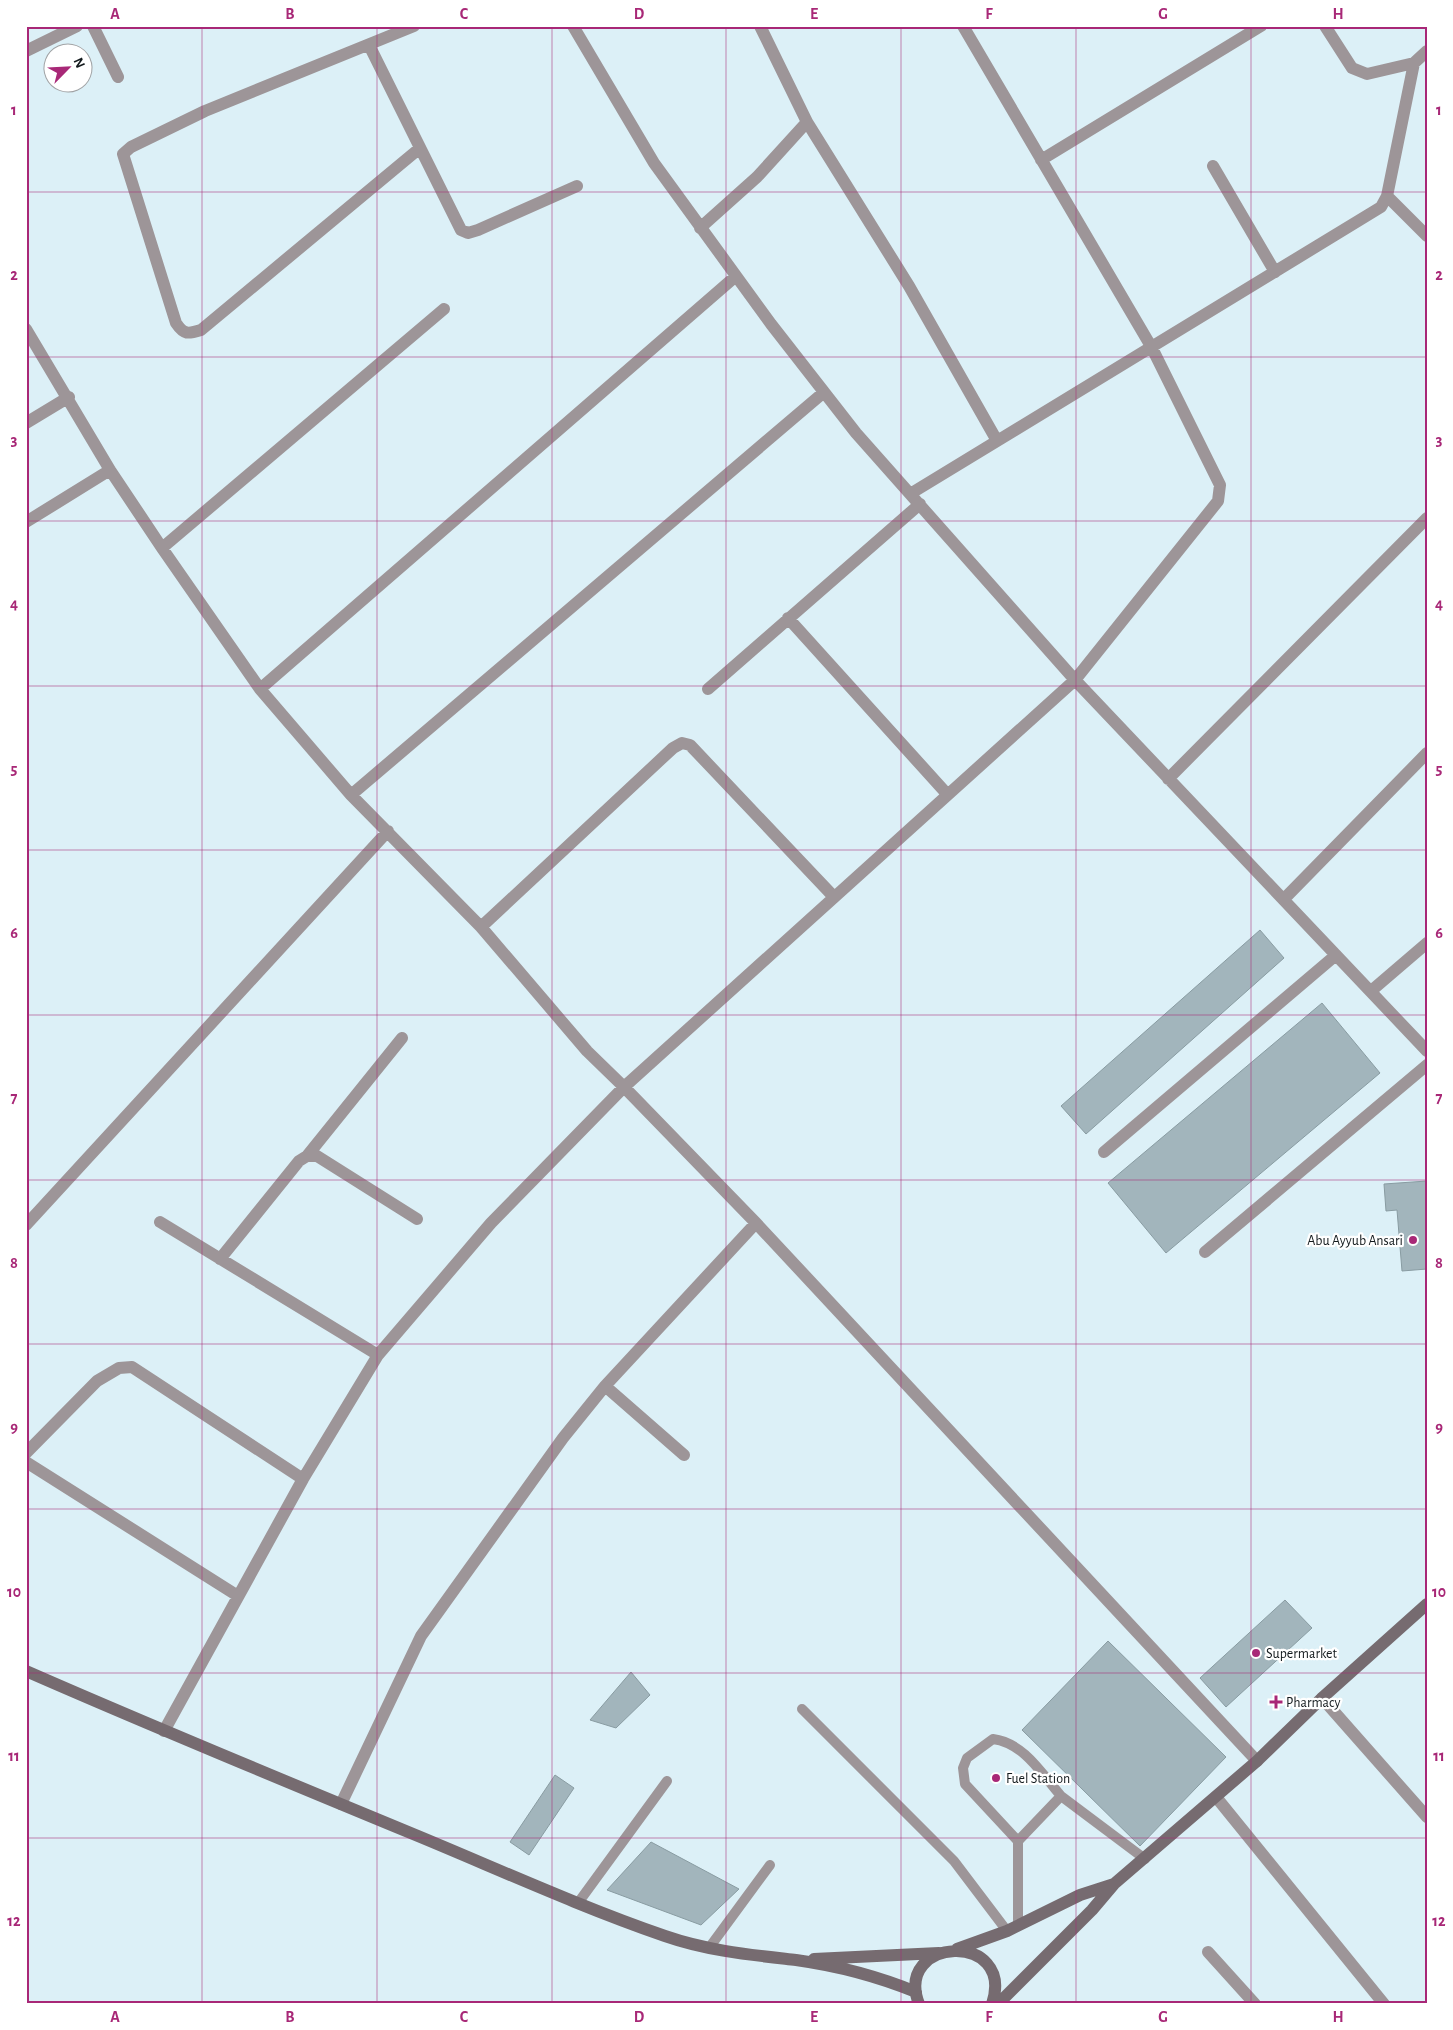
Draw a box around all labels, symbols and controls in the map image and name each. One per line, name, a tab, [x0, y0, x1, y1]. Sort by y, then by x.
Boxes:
text: A	[110, 6, 120, 22]
text: B	[285, 6, 295, 22]
text: C	[460, 6, 469, 22]
text: D	[634, 6, 645, 22]
text: E	[810, 6, 818, 22]
text: F	[985, 6, 993, 22]
text: G	[1158, 6, 1168, 22]
text: H	[1332, 6, 1344, 22]
north arrow	[42, 42, 92, 92]
text: N	[71, 56, 87, 70]
text: 1	[11, 102, 17, 118]
text: 1	[1436, 102, 1442, 118]
text: 2	[10, 267, 18, 283]
text: 2	[1435, 267, 1443, 283]
text: 3	[11, 432, 18, 448]
text: 3	[1436, 432, 1443, 448]
text: 4	[10, 596, 18, 612]
text: 4	[1435, 596, 1443, 612]
text: 5	[11, 761, 18, 777]
text: 5	[1436, 761, 1443, 777]
text: 6	[10, 925, 18, 941]
text: 6	[1435, 925, 1443, 941]
text: 7	[11, 1090, 18, 1106]
text: 7	[1436, 1090, 1443, 1106]
place label: Abu Ayyub Ansari	[1307, 1234, 1403, 1248]
marker: Abu Ayyub Ansari	[1407, 1234, 1419, 1246]
text: 8	[10, 1255, 18, 1271]
text: 8	[1435, 1255, 1443, 1271]
text: 9	[10, 1419, 18, 1435]
text: 9	[1435, 1419, 1443, 1435]
text: 10	[7, 1584, 21, 1600]
text: 10	[1432, 1584, 1446, 1600]
marker: Supermarket	[1250, 1647, 1262, 1659]
place label: Supermarket	[1266, 1647, 1338, 1661]
marker: Pharmacy	[1270, 1696, 1282, 1708]
place label: Pharmacy	[1286, 1696, 1340, 1710]
text: 11	[8, 1748, 20, 1764]
text: 11	[1433, 1748, 1445, 1764]
marker: Fuel Station	[990, 1772, 1002, 1784]
place label: Fuel Station	[1006, 1772, 1070, 1786]
text: 12	[7, 1913, 21, 1929]
text: 12	[1432, 1913, 1446, 1929]
text: A	[110, 2009, 120, 2025]
text: B	[285, 2009, 295, 2025]
text: C	[460, 2009, 469, 2025]
text: D	[634, 2009, 645, 2025]
text: E	[810, 2009, 818, 2025]
text: F	[985, 2009, 993, 2025]
text: G	[1158, 2009, 1168, 2025]
text: H	[1332, 2009, 1344, 2025]

